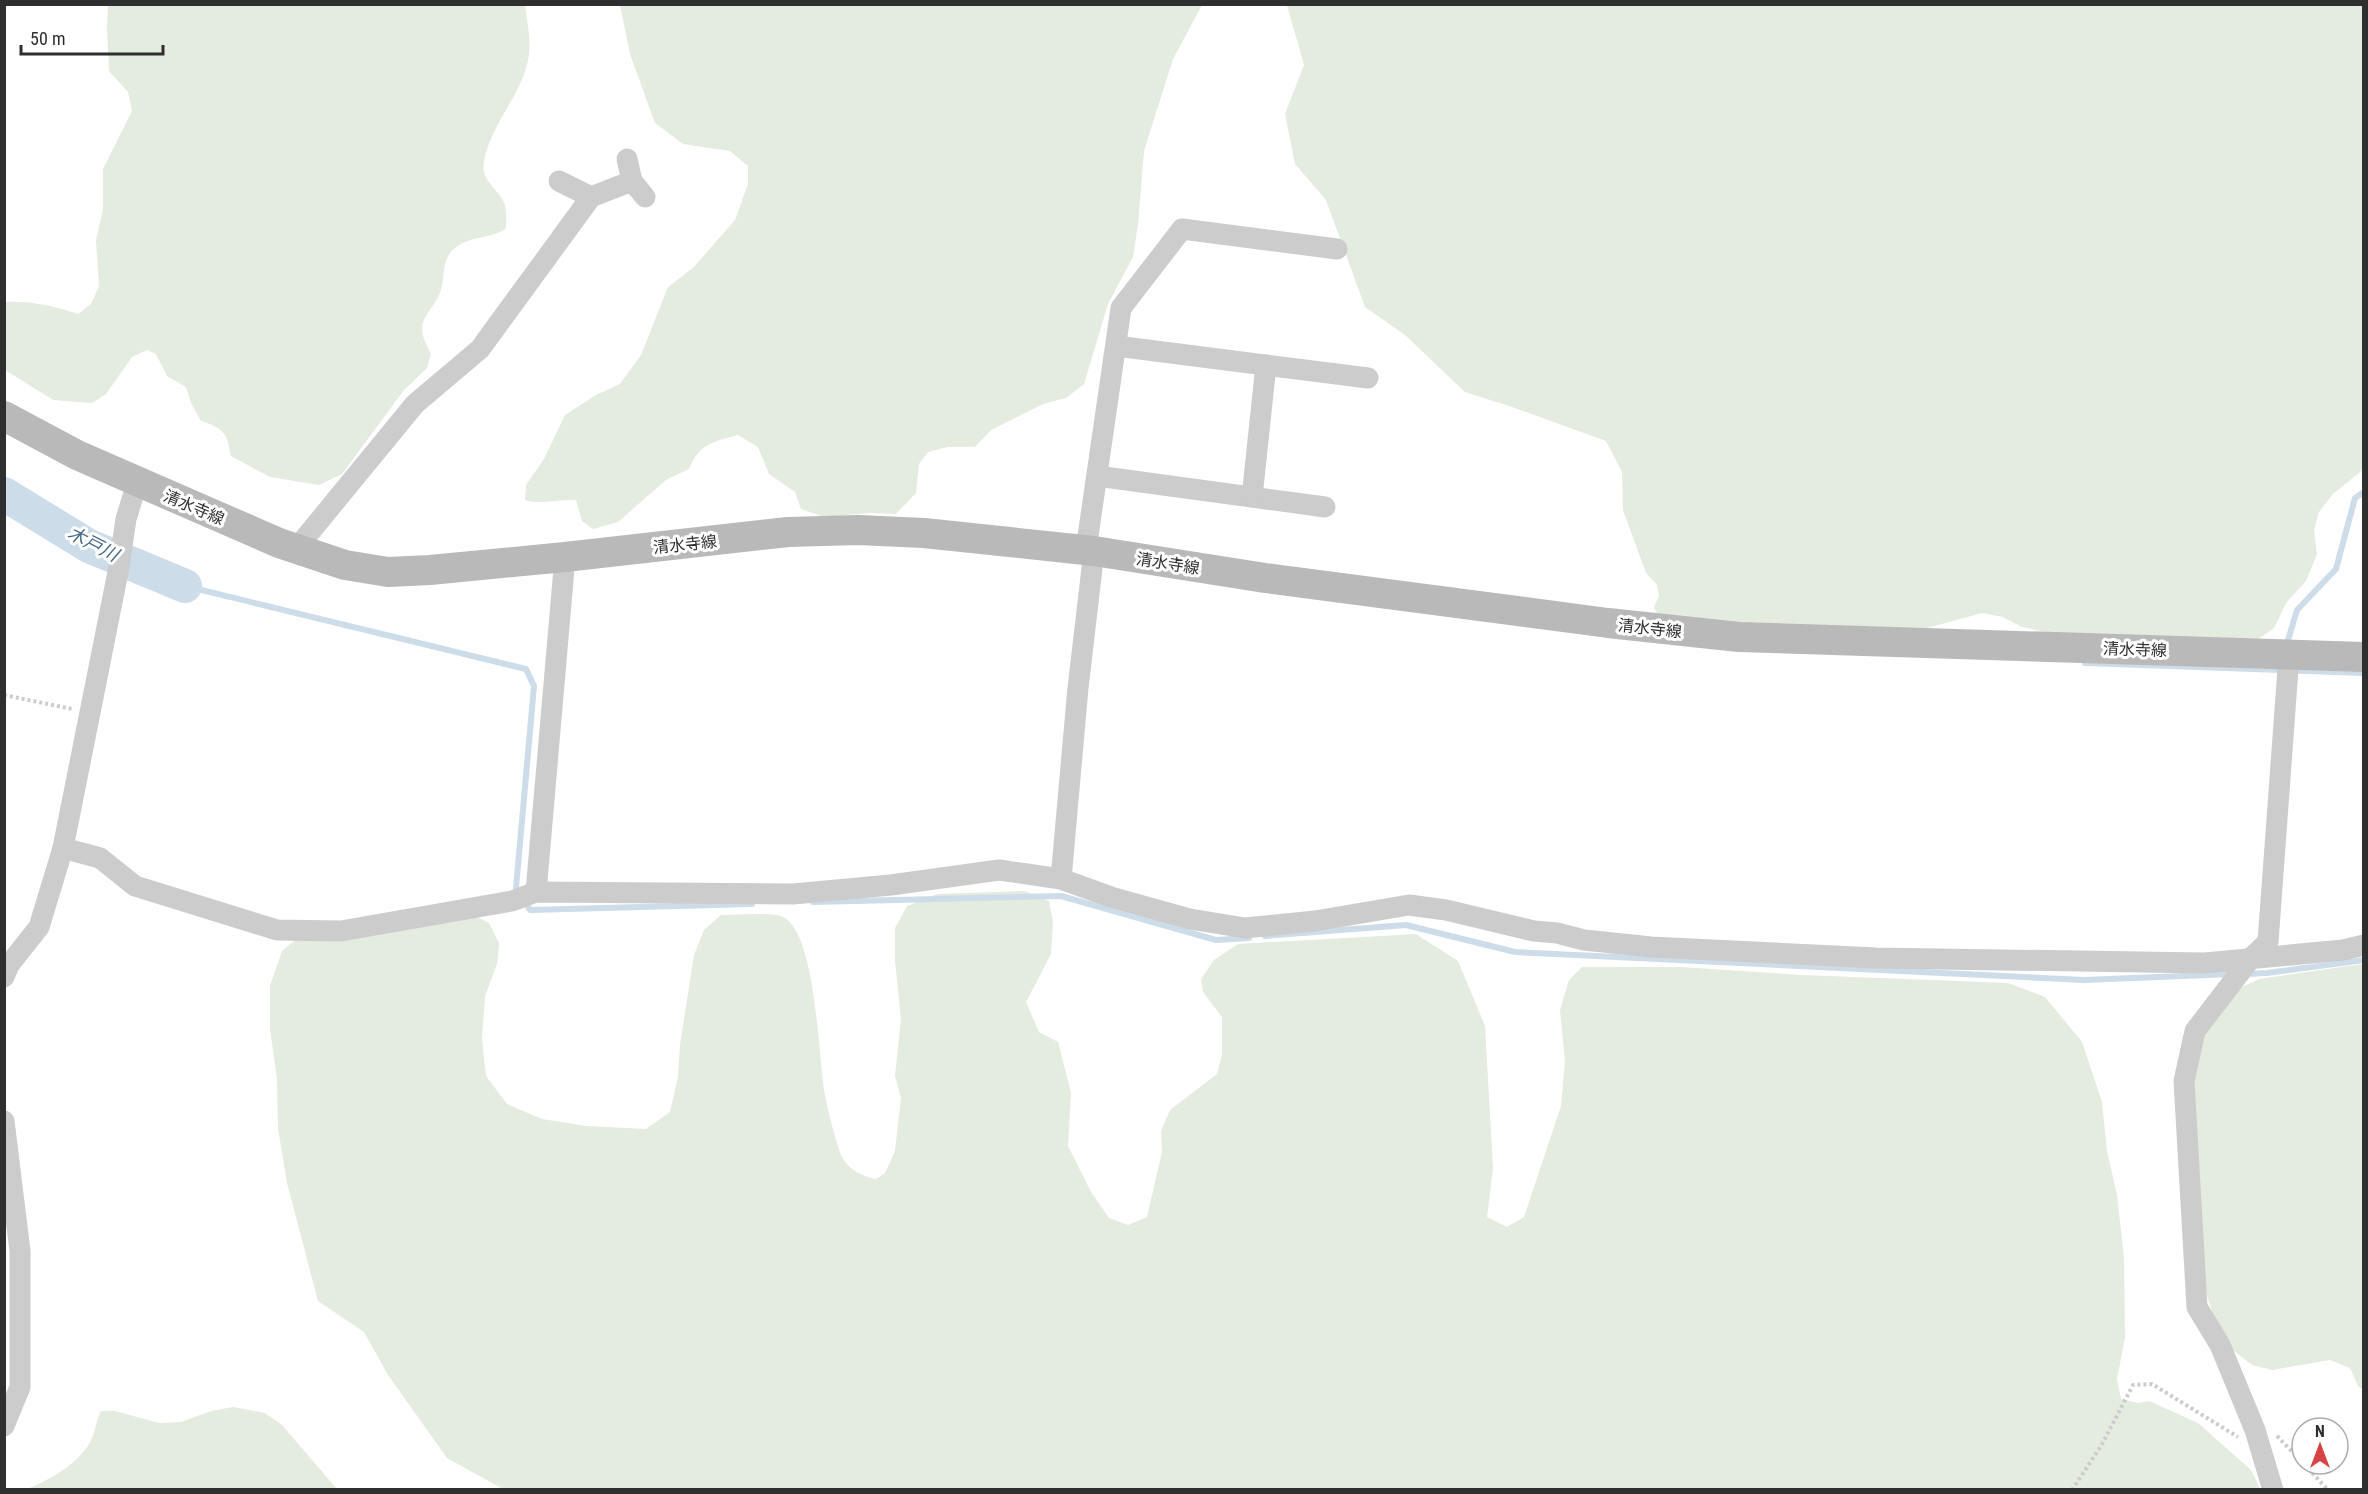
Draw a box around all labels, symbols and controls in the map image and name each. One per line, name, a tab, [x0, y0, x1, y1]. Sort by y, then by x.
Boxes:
scale bar	[21, 18, 164, 56]
text: 50 m	[30, 28, 65, 49]
street label: 清水寺線	[161, 486, 227, 529]
water label: 木戸川	[64, 522, 124, 566]
street label: 清水寺線	[652, 532, 718, 557]
street label: 清水寺線	[1135, 549, 1201, 578]
street label: 清水寺線	[1617, 616, 1683, 641]
street label: 清水寺線	[2103, 639, 2167, 660]
north arrow	[2290, 1416, 2350, 1476]
text: N	[2315, 1422, 2325, 1441]

